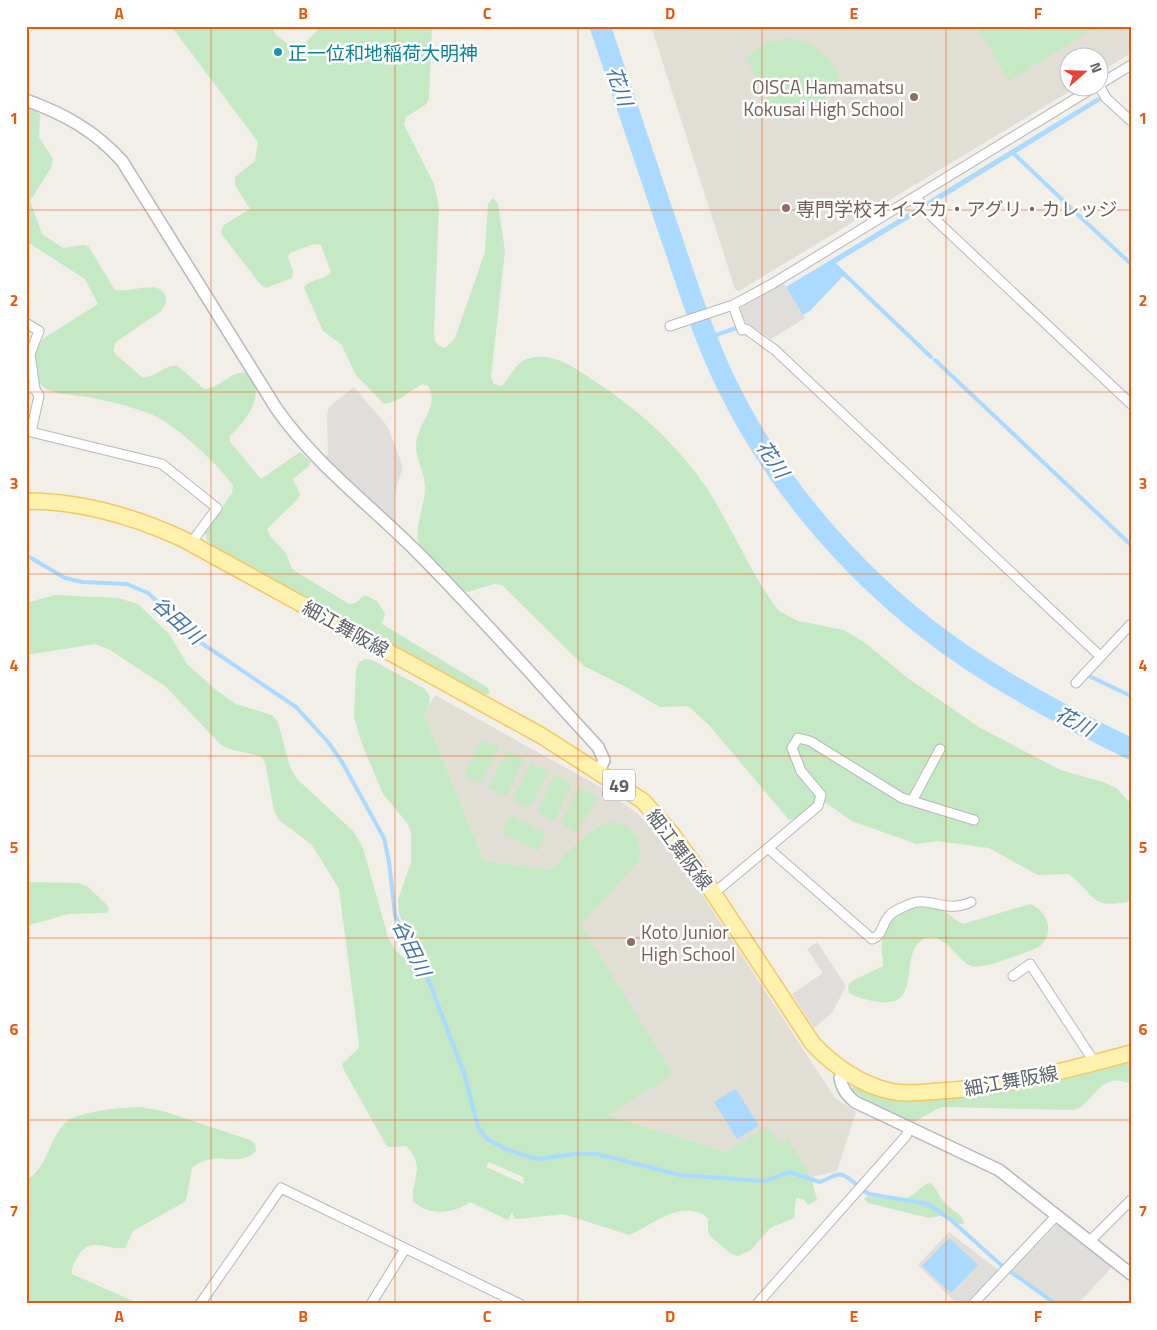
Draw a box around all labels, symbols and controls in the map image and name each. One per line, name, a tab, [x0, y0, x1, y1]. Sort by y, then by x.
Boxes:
text: A	[114, 1, 124, 25]
text: B	[298, 1, 308, 25]
text: C	[483, 1, 492, 25]
text: D	[665, 1, 675, 25]
text: E	[850, 1, 859, 25]
text: F	[1034, 1, 1043, 25]
place label: 正一位和地稲荷大明神	[288, 38, 478, 67]
marker: 正一位和地稲荷大明神	[272, 46, 284, 58]
north arrow	[1060, 48, 1110, 98]
text: N	[1085, 59, 1108, 76]
water label: 花川	[599, 62, 642, 112]
place label: OISCA Hamamatsu Kokusai High School	[743, 72, 904, 123]
marker: OISCA Hamamatsu Kokusai High School	[908, 91, 920, 103]
text: 1	[10, 106, 18, 130]
text: 1	[1139, 106, 1147, 130]
place label: 専門学校オイスカ・アグリ・カレッジ	[796, 194, 1117, 223]
marker: 専門学校オイスカ・アグリ・カレッジ	[780, 202, 792, 214]
text: 2	[10, 288, 18, 312]
text: 2	[1139, 288, 1147, 312]
water label: 花川	[749, 434, 798, 486]
text: 3	[10, 471, 18, 495]
text: 3	[1139, 471, 1147, 495]
water label: 谷田川	[145, 588, 212, 653]
street label: 細江舞阪線	[297, 592, 395, 664]
text: 4	[10, 653, 19, 677]
text: 4	[1139, 653, 1148, 677]
water label: 花川	[1050, 698, 1102, 745]
road number: 49	[603, 770, 635, 800]
street label: 細江舞阪線	[640, 802, 720, 896]
text: 5	[10, 835, 19, 859]
text: 5	[1139, 835, 1148, 859]
water label: 谷田川	[385, 914, 440, 984]
place label: Koto Junior High School	[641, 917, 735, 968]
marker: Koto Junior High School	[625, 936, 637, 948]
text: 6	[10, 1017, 19, 1041]
text: 6	[1139, 1017, 1148, 1041]
street label: 細江舞阪線	[962, 1057, 1060, 1103]
text: 7	[10, 1199, 18, 1223]
text: 7	[1139, 1199, 1147, 1223]
text: A	[114, 1304, 124, 1328]
text: B	[298, 1304, 308, 1328]
text: C	[483, 1304, 492, 1328]
text: D	[665, 1304, 675, 1328]
text: E	[850, 1304, 859, 1328]
text: F	[1034, 1304, 1043, 1328]

